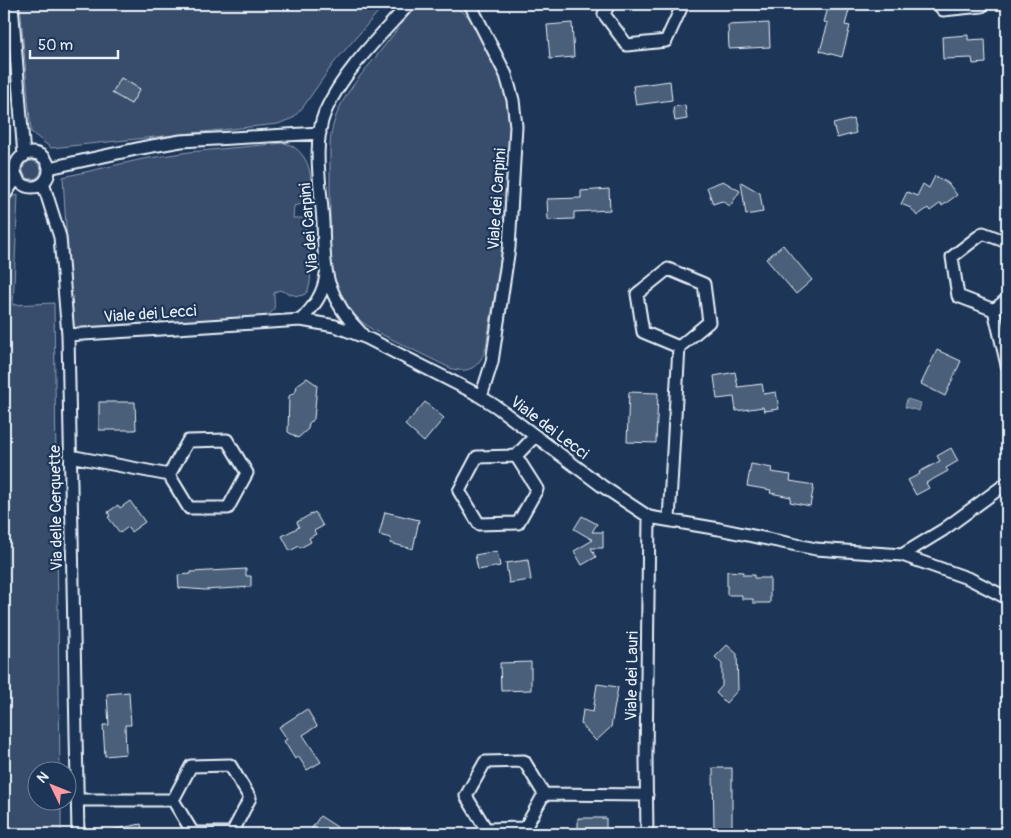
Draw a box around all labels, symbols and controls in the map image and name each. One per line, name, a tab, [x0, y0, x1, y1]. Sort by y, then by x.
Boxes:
scale bar	[30, 28, 118, 60]
text: 50 m	[38, 36, 73, 55]
street label: Viale dei Carpini	[483, 147, 511, 251]
street label: Via dei Carpini	[295, 182, 323, 274]
street label: Viale dei Lecci	[103, 301, 197, 327]
street label: Viale dei Lecci	[506, 392, 593, 464]
street label: Via delle Cerquette	[45, 445, 67, 571]
street label: Viale dei Lauri	[621, 631, 643, 721]
north arrow	[28, 760, 78, 810]
text: N	[33, 768, 52, 787]

